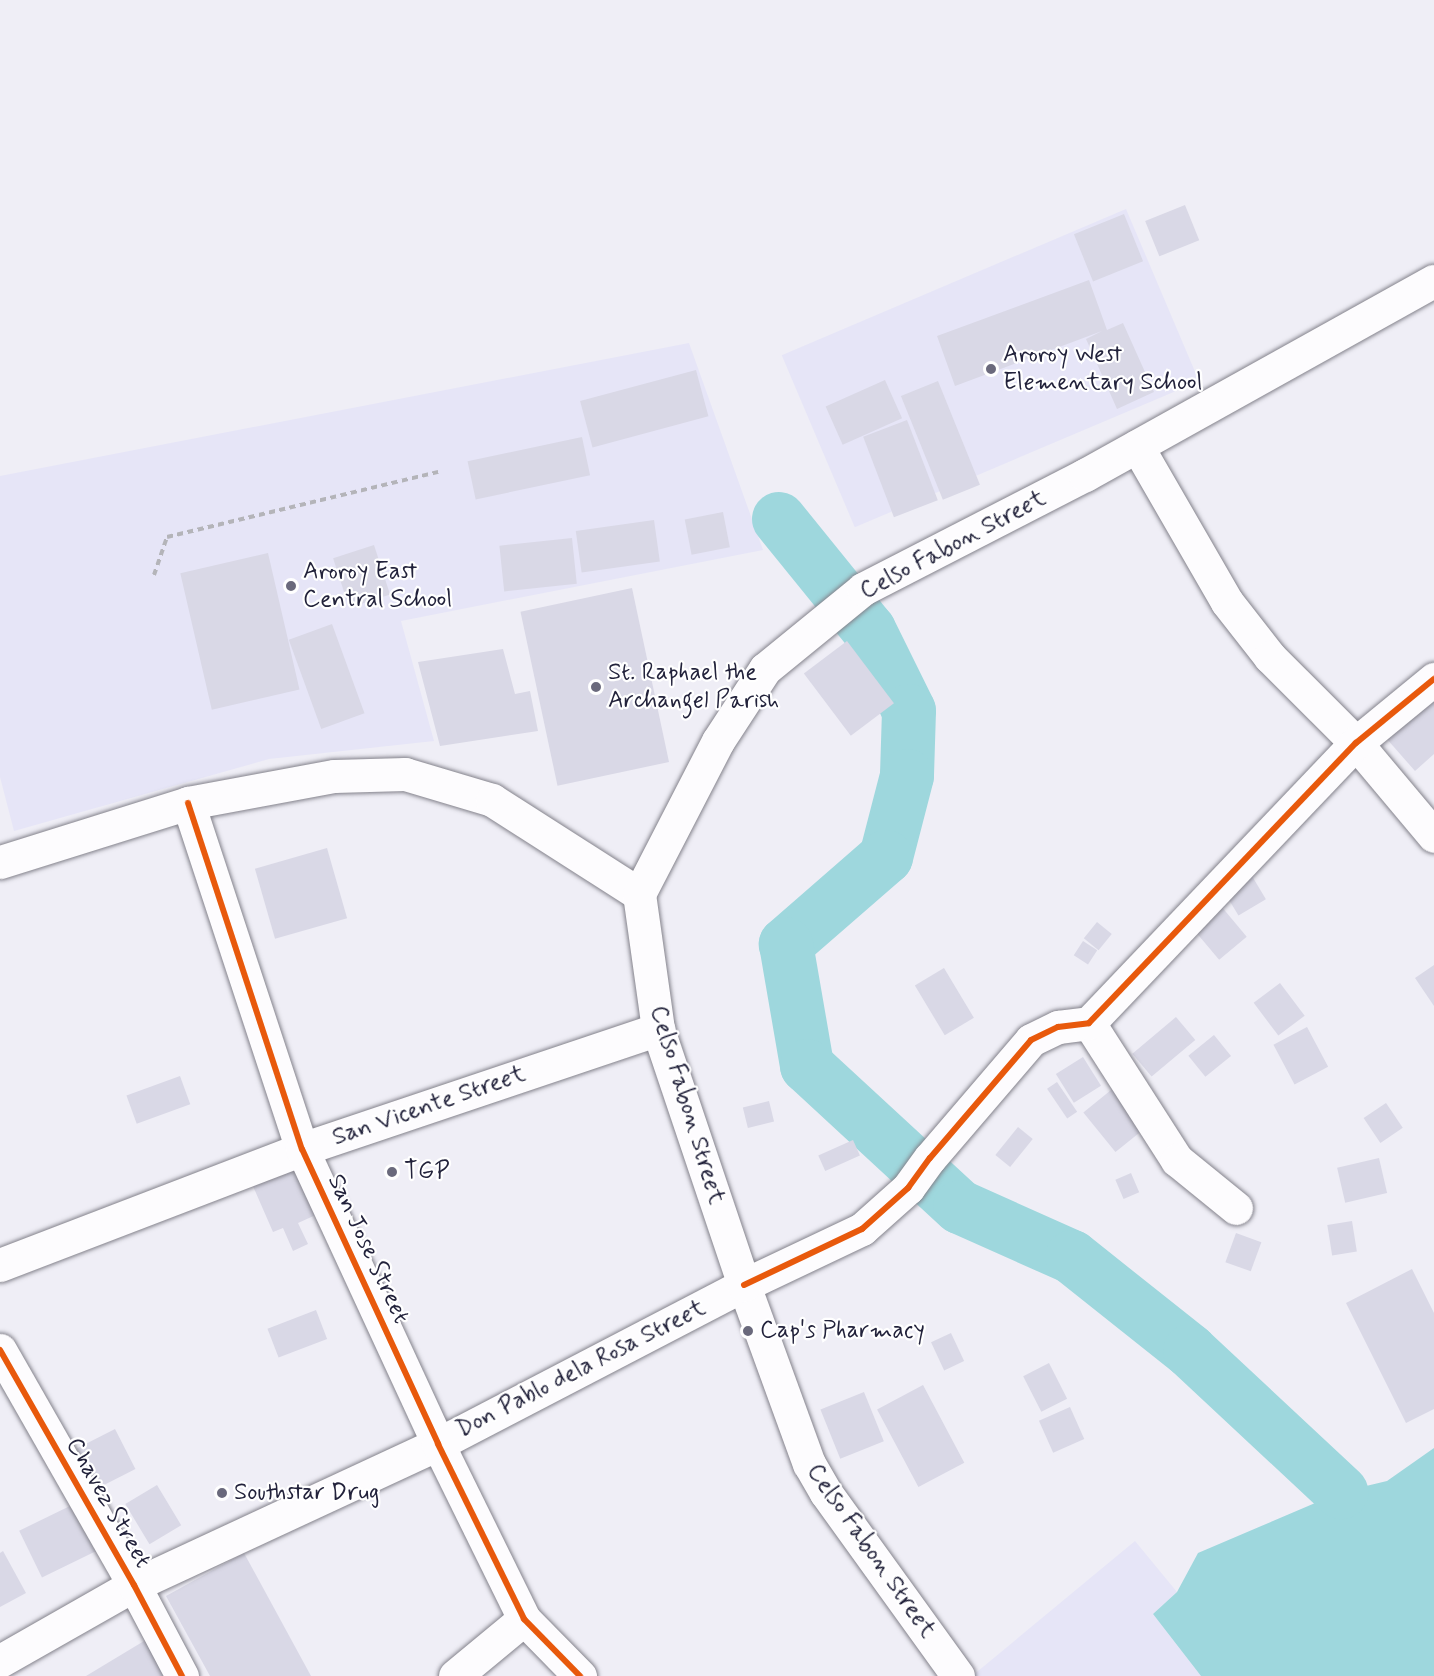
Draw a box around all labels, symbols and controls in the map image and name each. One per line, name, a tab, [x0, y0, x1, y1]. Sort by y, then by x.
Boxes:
place label: Aroroy West Elementary School	[1003, 341, 1202, 397]
marker: Aroroy West Elementary School	[984, 362, 998, 376]
street label: Celso Fabon Street	[857, 485, 1049, 605]
place label: Aroroy East Central School	[303, 558, 452, 614]
marker: Aroroy East Central School	[284, 579, 298, 593]
place label: St. Raphael the Archangel Parish	[608, 659, 777, 715]
marker: St. Raphael the Archangel Parish	[589, 680, 603, 694]
street label: Celso Fabon Street	[644, 1004, 730, 1206]
street label: San Vicente Street	[327, 1059, 531, 1153]
place label: TGP	[404, 1158, 450, 1186]
marker: TGP	[385, 1165, 399, 1179]
street label: San Jose Street	[320, 1168, 416, 1330]
street label: Don Pablo dela Rosa Street	[451, 1293, 711, 1445]
place label: Cap's Pharmacy	[760, 1317, 925, 1345]
marker: Cap's Pharmacy	[741, 1324, 755, 1338]
street label: Chavez Street	[58, 1431, 158, 1575]
street label: Celso Fabon Street	[801, 1460, 941, 1642]
place label: Southstar Drug	[234, 1479, 381, 1507]
marker: Southstar Drug	[215, 1486, 229, 1500]

